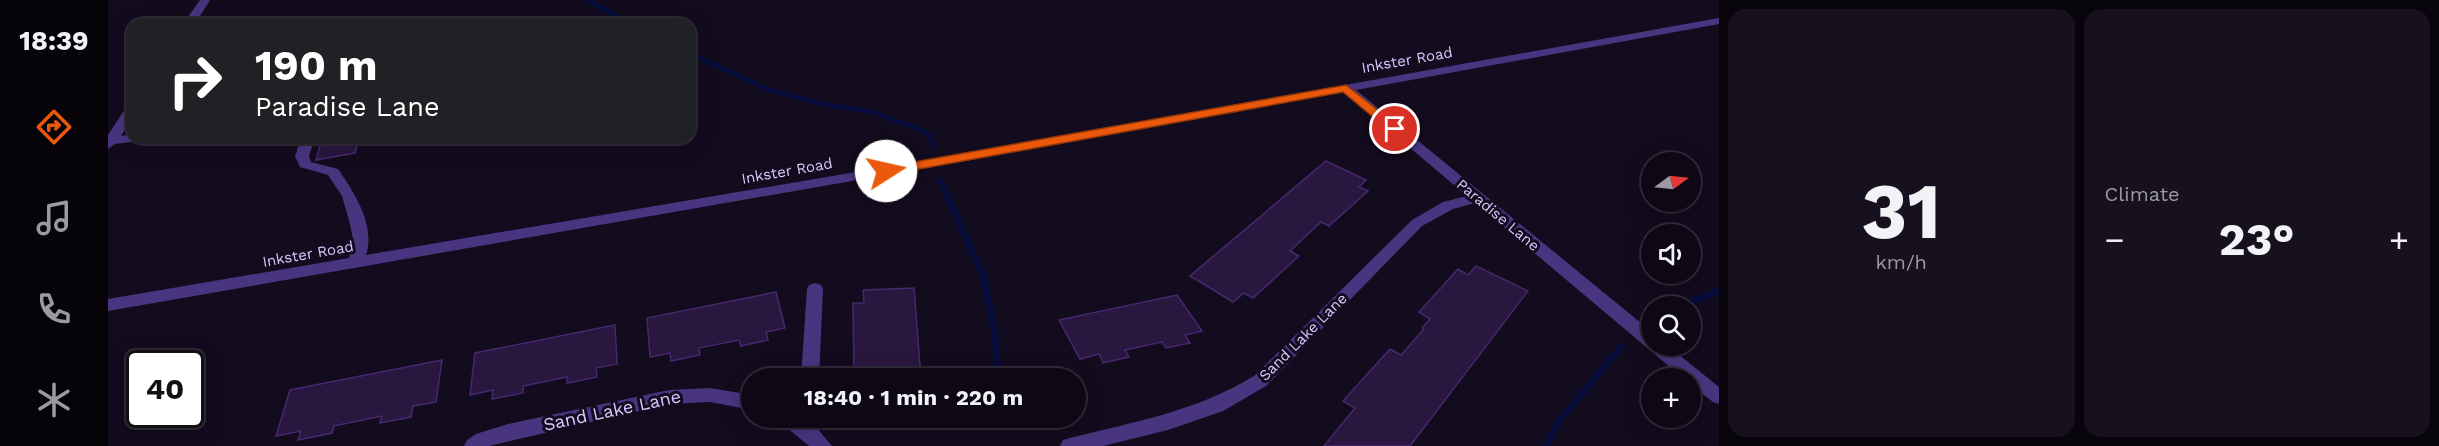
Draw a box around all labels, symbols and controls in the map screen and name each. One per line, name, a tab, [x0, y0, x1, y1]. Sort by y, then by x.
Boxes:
text: 18:39	[19, 25, 89, 57]
text: 190 m	[255, 41, 378, 90]
icon: right	[156, 42, 234, 120]
street label: Inkster Road	[1360, 43, 1454, 77]
text: Paradise Lane	[255, 91, 440, 123]
pin	[1369, 103, 1420, 154]
icon: directions	[33, 106, 75, 148]
icon: arrive	[1378, 112, 1411, 145]
position arrow	[854, 139, 918, 203]
north arrow	[1641, 152, 1701, 212]
map controls	[1641, 152, 1701, 428]
street label: Inkster Road	[740, 154, 834, 188]
text: 31	[1861, 165, 1941, 257]
street label: Paradise Lane	[1453, 175, 1543, 255]
text: Climate	[2105, 182, 2180, 206]
icon: music	[33, 197, 75, 239]
text: 23°	[2219, 213, 2295, 266]
text: −	[2105, 220, 2124, 259]
text: +	[2389, 220, 2409, 259]
button: sound	[1641, 224, 1701, 284]
street label: Inkster Road	[261, 237, 355, 271]
text: km/h	[1875, 250, 1927, 274]
icon: phone	[33, 288, 75, 330]
street label: Sand Lake Lane	[1255, 289, 1351, 385]
button: search	[1641, 296, 1701, 356]
speed limit sign: 40	[126, 350, 204, 428]
button: +	[1641, 368, 1701, 428]
icon: climate	[33, 379, 75, 421]
street label: Sand Lake Lane	[541, 385, 683, 435]
text: 18:40 · 1 min · 220 m	[804, 385, 1023, 410]

